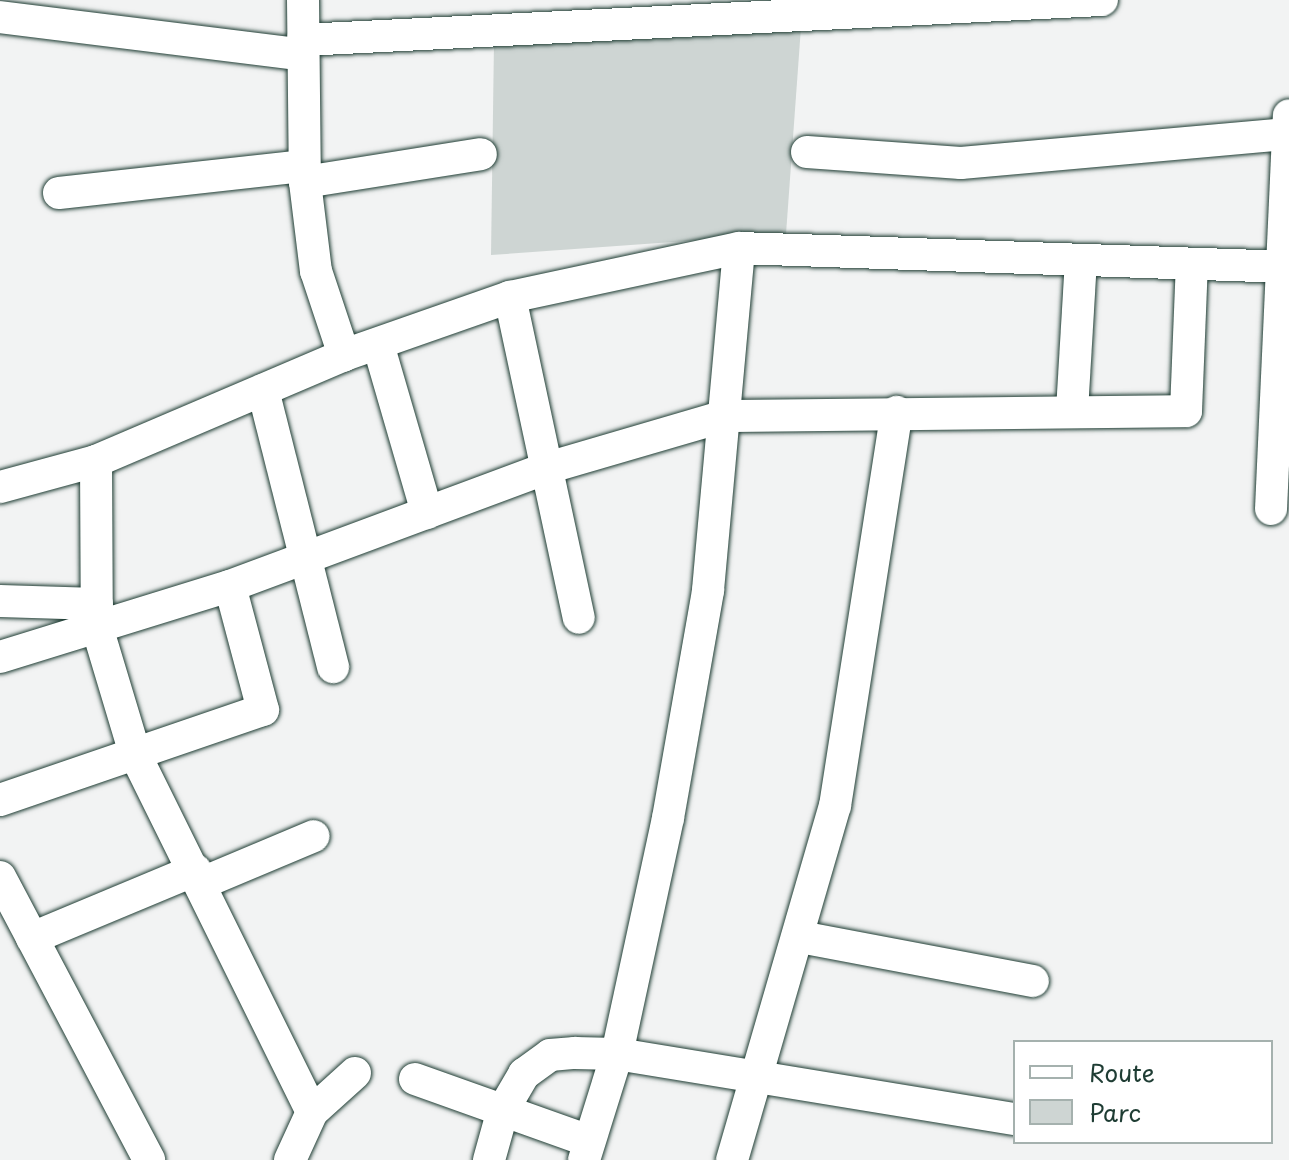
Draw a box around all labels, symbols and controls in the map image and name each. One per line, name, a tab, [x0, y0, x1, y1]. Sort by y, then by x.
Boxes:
legend	[1013, 1040, 1273, 1144]
text: Route	[1089, 1054, 1155, 1090]
text: Parc	[1089, 1094, 1141, 1130]

